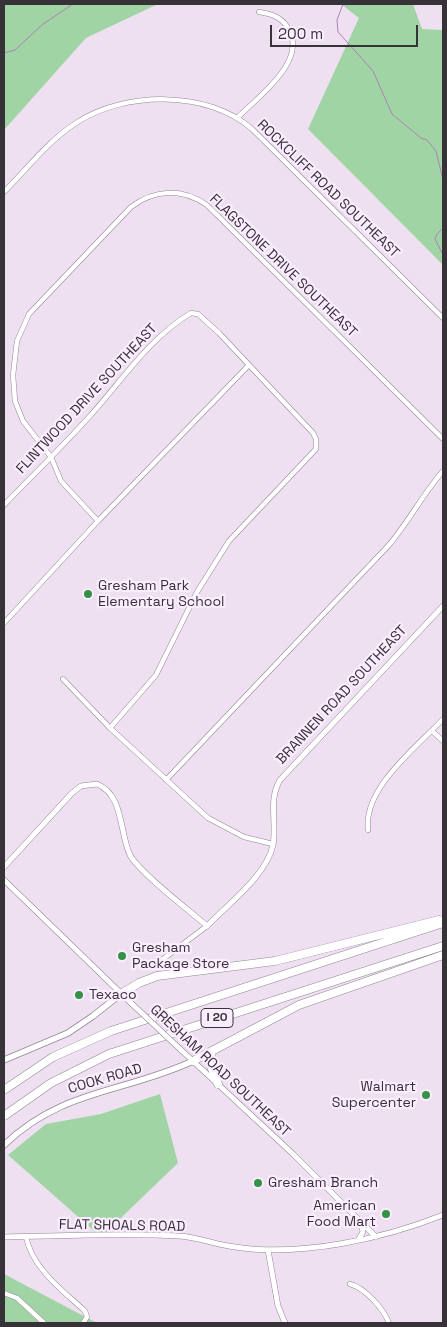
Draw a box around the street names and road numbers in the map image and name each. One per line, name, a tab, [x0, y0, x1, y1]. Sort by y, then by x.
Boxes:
street label: ROCKCLIFF ROAD SOUTHEAST	[253, 116, 403, 262]
street label: FLAGSTONE DRIVE SOUTHEAST	[206, 191, 360, 341]
street label: FLINTWOOD DRIVE SOUTHEAST	[13, 321, 161, 477]
street label: BRANNEN ROAD SOUTHEAST	[273, 622, 411, 768]
street label: GRESHAM ROAD SOUTHEAST	[146, 1002, 294, 1140]
road number: I 20	[201, 1008, 233, 1028]
street label: COOK ROAD	[66, 1060, 144, 1098]
street label: FLAT SHOALS ROAD	[59, 1216, 185, 1236]

